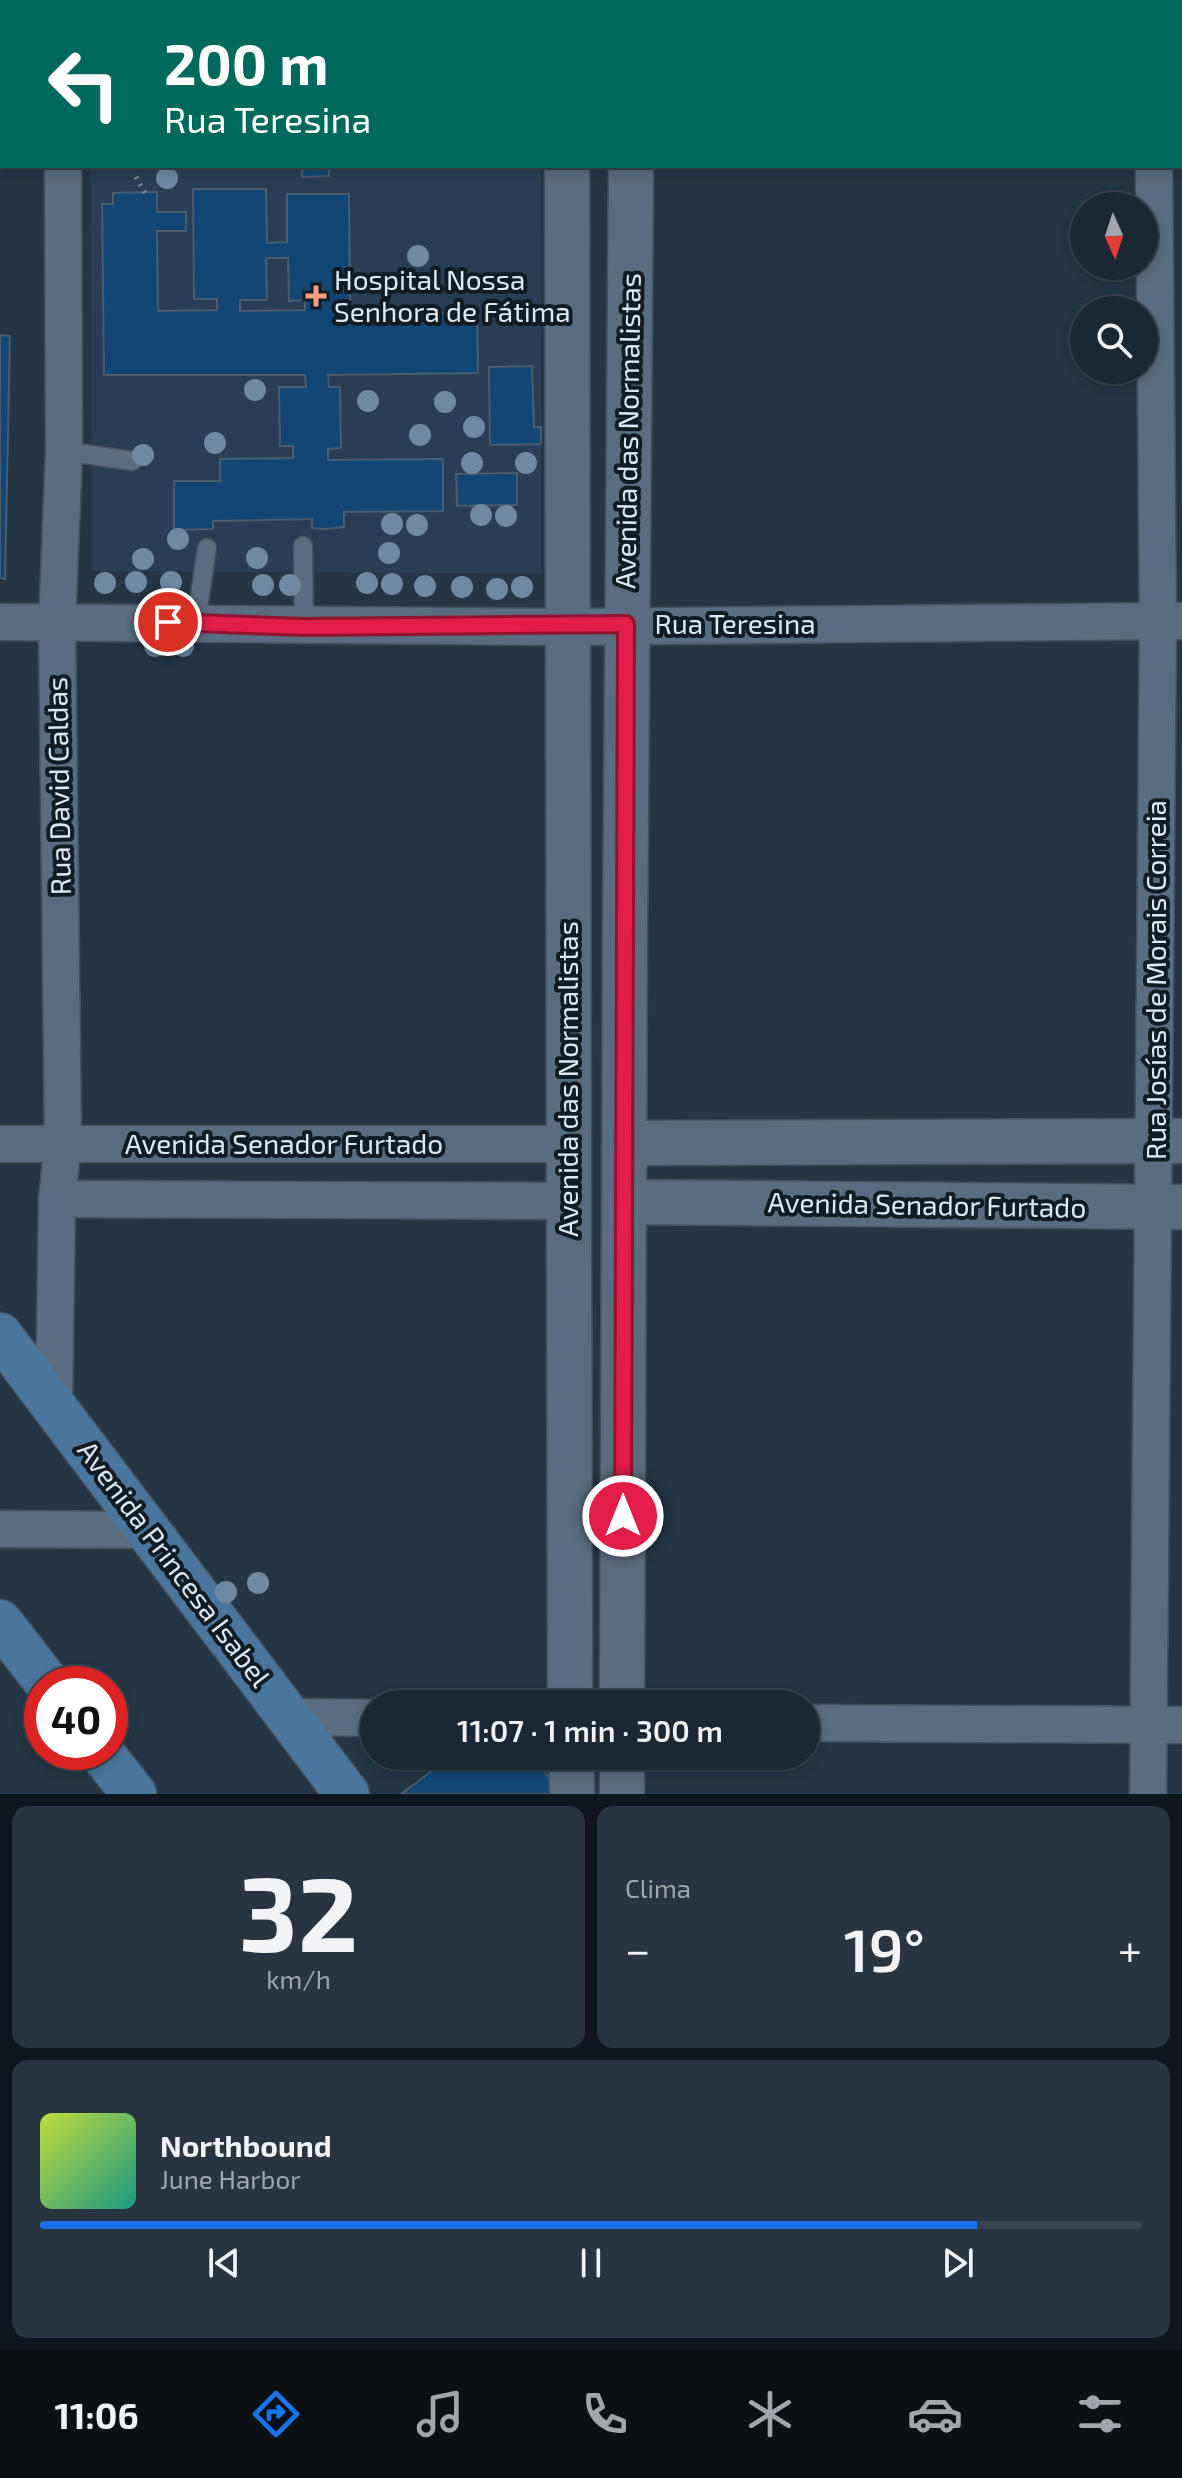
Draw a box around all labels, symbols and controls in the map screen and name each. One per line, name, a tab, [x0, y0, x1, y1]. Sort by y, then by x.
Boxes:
text: 200 m	[164, 29, 329, 96]
icon: left	[32, 32, 136, 136]
text: Rua Teresina	[164, 97, 371, 140]
north arrow	[1070, 192, 1158, 280]
map controls	[1070, 192, 1158, 384]
place label: Hospital Nossa Senhora de Fátima	[334, 262, 571, 328]
street label: Avenida das Normalistas	[607, 273, 647, 589]
marker: Hospital Nossa Senhora de Fátima	[305, 285, 327, 307]
button: search	[1070, 296, 1158, 384]
pin	[134, 588, 202, 656]
icon: arrive	[146, 600, 190, 644]
street label: Rua Teresina	[654, 606, 816, 640]
street label: Rua David Caldas	[39, 677, 77, 895]
street label: Rua Josías de Morais Correia	[1138, 800, 1172, 1160]
street label: Avenida das Normalistas	[550, 921, 584, 1237]
street label: Avenida Senador Furtado	[125, 1126, 443, 1160]
street label: Avenida Senador Furtado	[768, 1184, 1087, 1224]
street label: Avenida Princesa Isabel	[71, 1434, 279, 1694]
position arrow	[581, 1474, 665, 1558]
speed limit sign: 40	[24, 1666, 128, 1770]
text: 11:07 · 1 min · 300 m	[457, 1712, 723, 1748]
text: 32	[239, 1848, 358, 1973]
text: Clima	[625, 1872, 691, 1903]
text: 19°	[844, 1912, 925, 1984]
text: −	[625, 1922, 651, 1975]
text: +	[1118, 1922, 1142, 1975]
text: km/h	[266, 1963, 331, 1994]
text: Northbound	[160, 2127, 332, 2163]
text: June Harbor	[160, 2163, 301, 2194]
icon: previous	[202, 2241, 246, 2285]
icon: pause	[569, 2241, 613, 2285]
icon: next	[936, 2241, 980, 2285]
icon: directions	[248, 2386, 304, 2442]
icon: music	[412, 2386, 468, 2442]
icon: phone	[577, 2386, 633, 2442]
icon: climate	[742, 2386, 798, 2442]
icon: car	[907, 2386, 963, 2442]
icon: filters	[1072, 2386, 1128, 2442]
text: 11:06	[54, 2393, 139, 2436]

